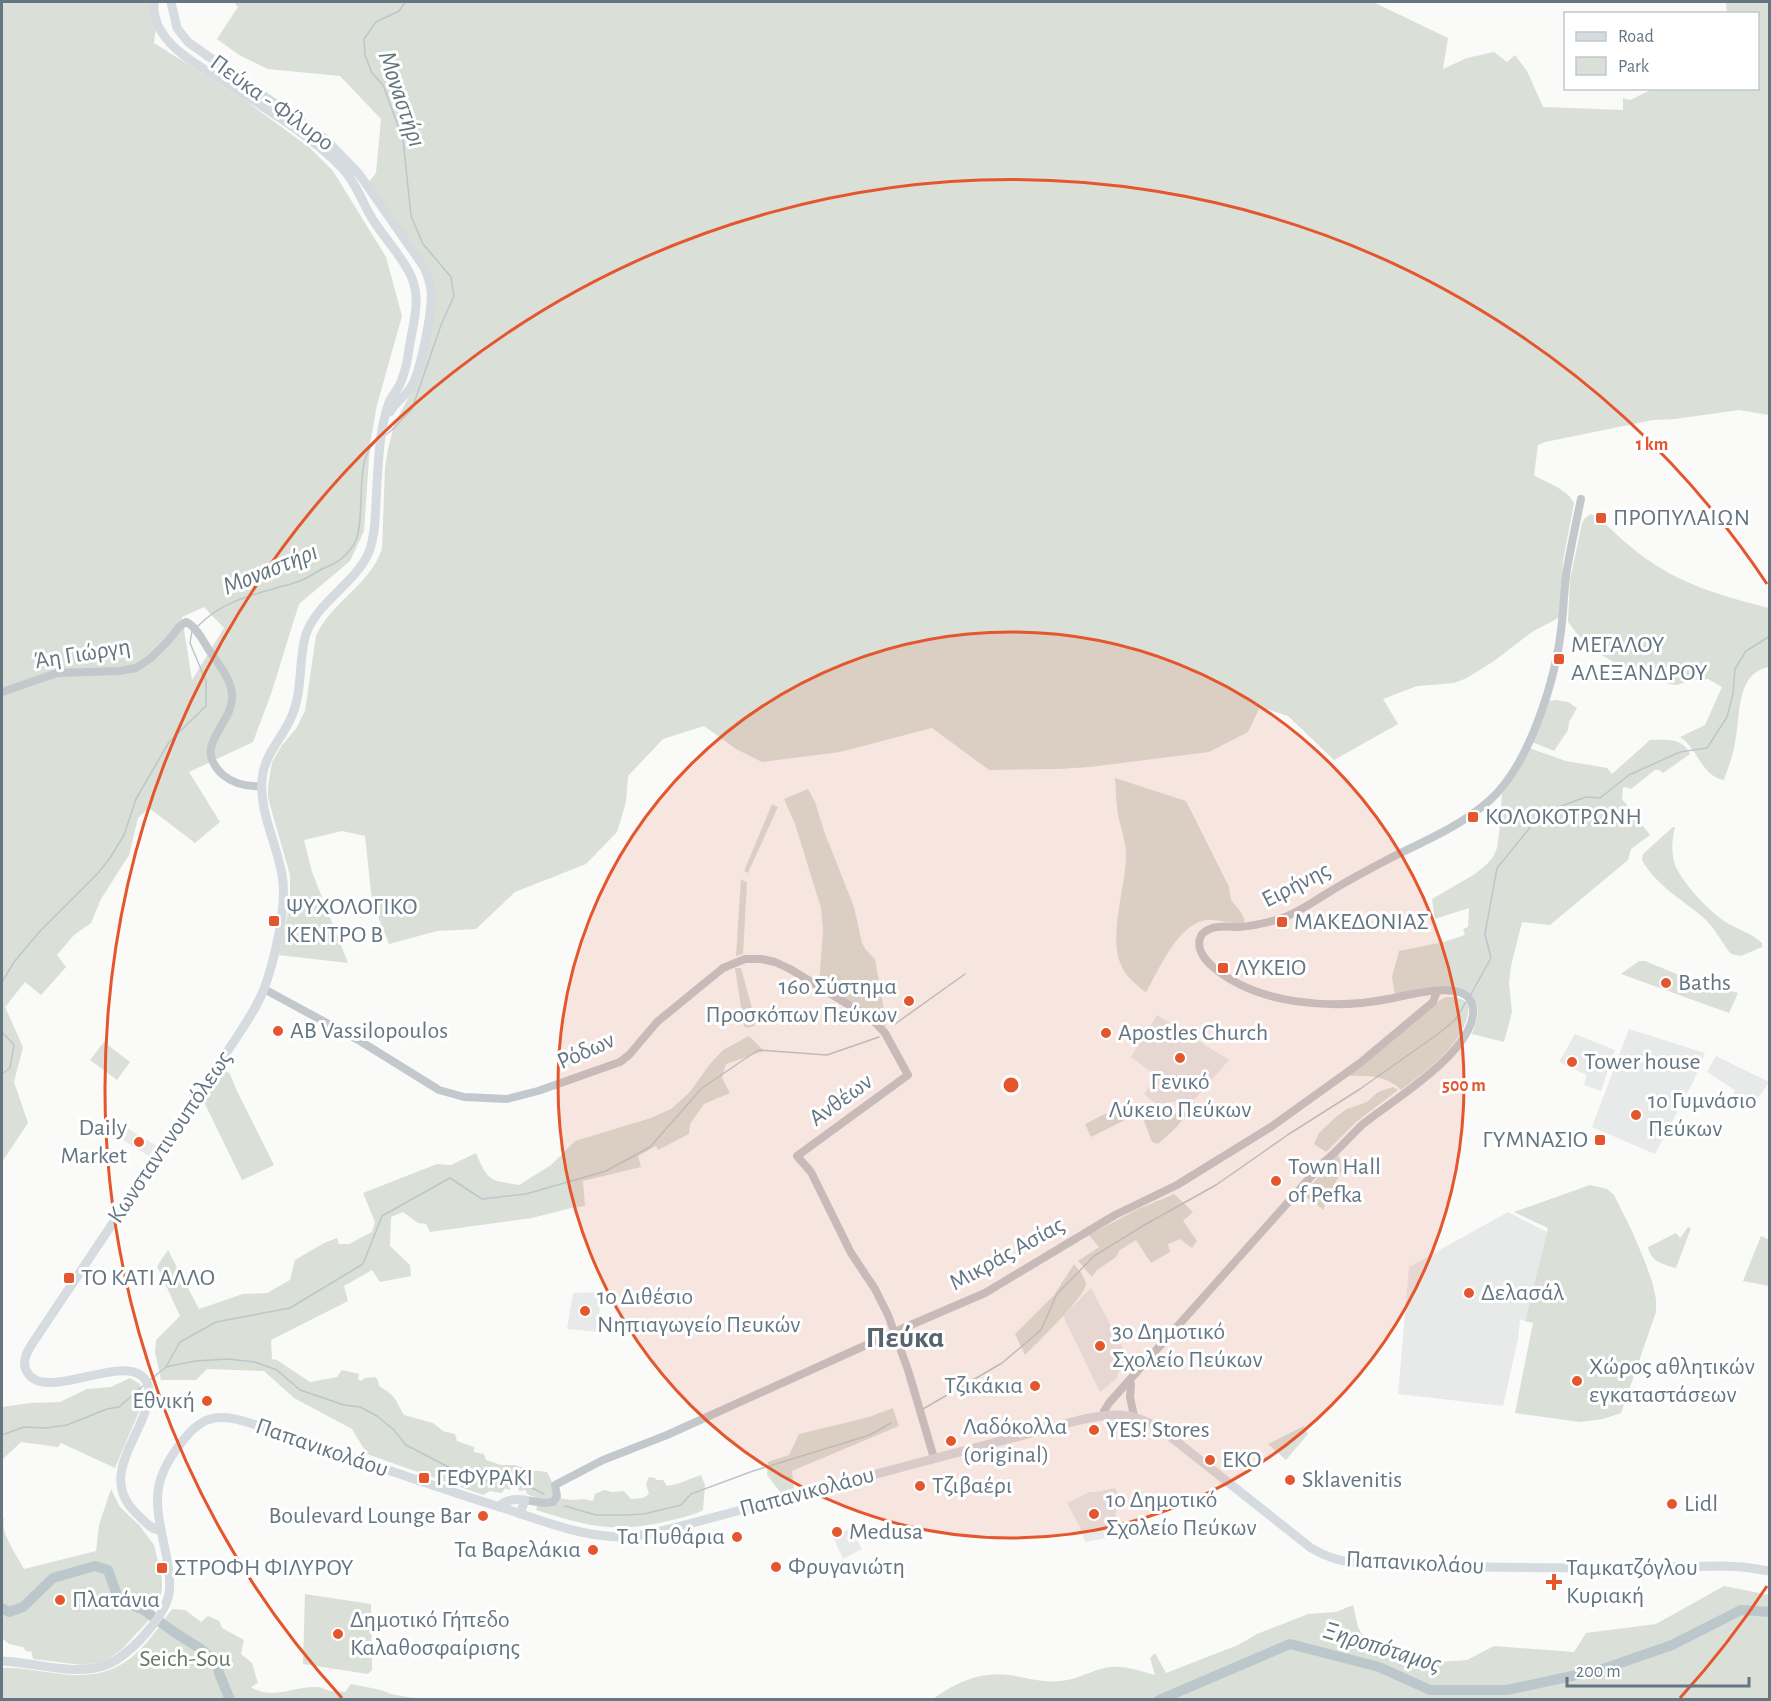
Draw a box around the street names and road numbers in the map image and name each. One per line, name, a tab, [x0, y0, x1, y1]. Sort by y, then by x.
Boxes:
street label: Πεύκα - Φίλυρο	[206, 50, 338, 156]
street label: Άη Γιώργη	[32, 635, 132, 673]
street label: Ειρήνης	[1258, 858, 1334, 912]
street label: Ρόδων	[554, 1028, 618, 1074]
street label: Κωνσταντινουπόλεως	[104, 1046, 236, 1228]
street label: Ανθέων	[805, 1069, 877, 1131]
street label: Μικράς Ασίας	[946, 1213, 1068, 1295]
street label: Παπανικολάου	[253, 1414, 391, 1482]
street label: Παπανικολάου	[737, 1462, 877, 1522]
street label: Παπανικολάου	[1345, 1547, 1485, 1579]

